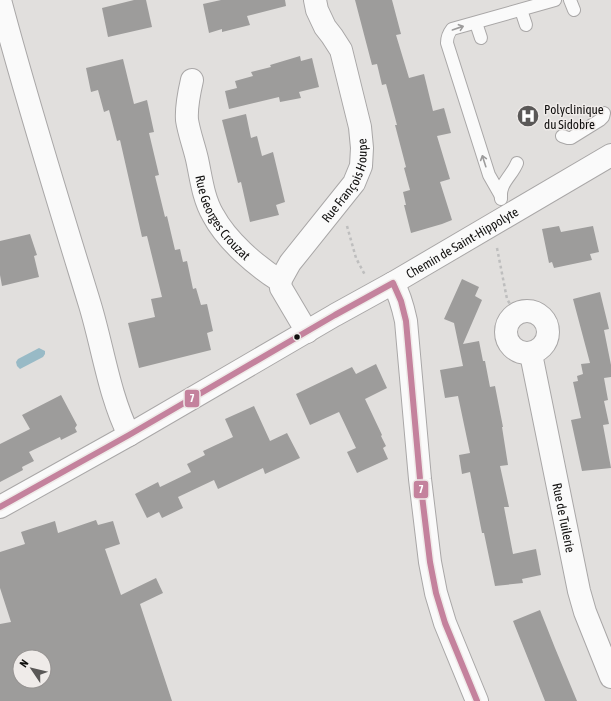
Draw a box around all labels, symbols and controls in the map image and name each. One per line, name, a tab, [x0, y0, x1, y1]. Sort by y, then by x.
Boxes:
one-way arrow	[451, 24, 463, 32]
place label: Polyclinique du Sidobre	[544, 102, 604, 132]
hospital icon: Polyclinique du Sidobre	[515, 103, 541, 129]
street label: Rue François Houpe	[318, 138, 370, 225]
one-way arrow	[480, 154, 487, 167]
street label: Rue Georges Crouzat	[193, 174, 254, 263]
street label: Chemin de Saint-Hippolyte	[403, 204, 521, 281]
unlabelled marker	[292, 332, 302, 342]
line badge: 7	[184, 389, 200, 408]
text: 7	[189, 392, 195, 404]
line badge: 7	[413, 480, 429, 499]
street label: Rue de Tuilerie	[550, 482, 579, 554]
text: 7	[418, 483, 424, 495]
north arrow	[12, 649, 52, 689]
text: N	[17, 657, 31, 669]

